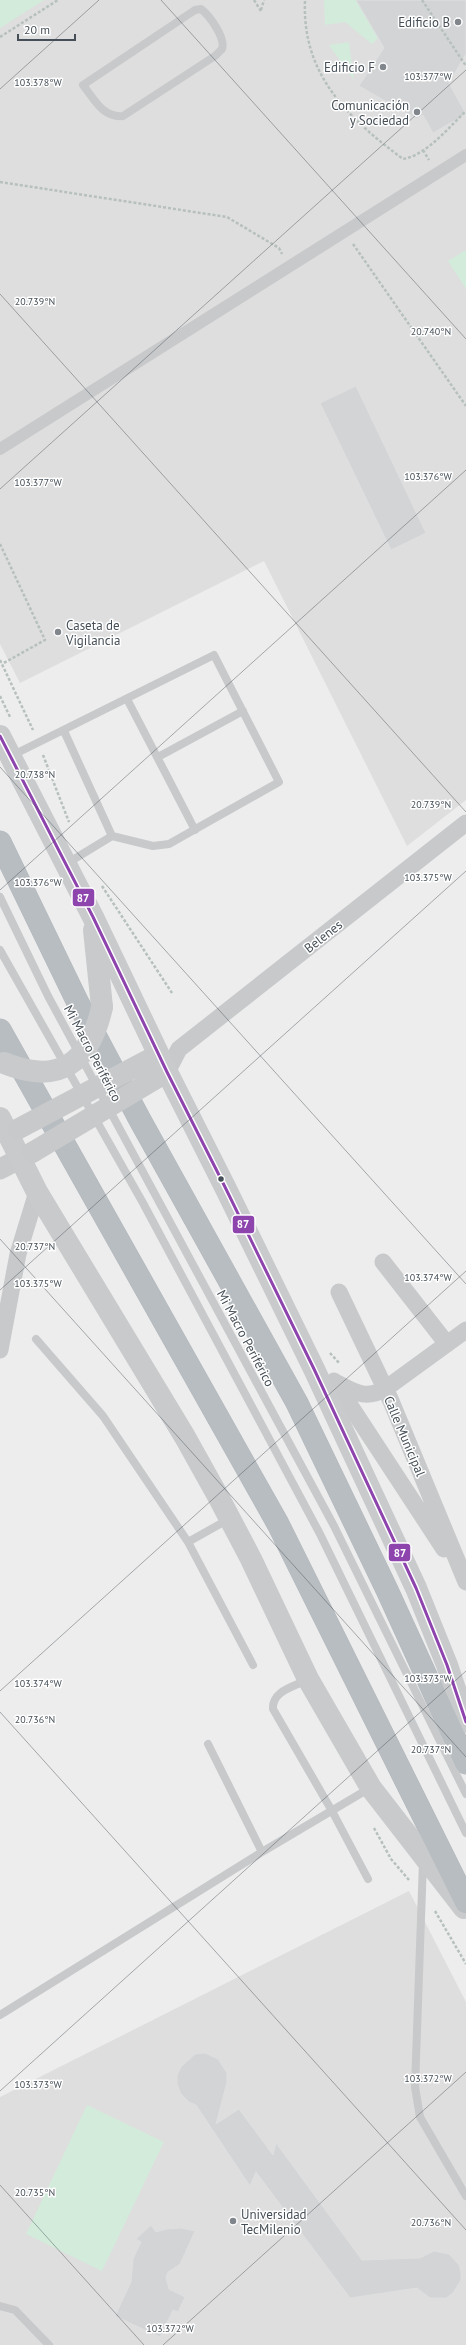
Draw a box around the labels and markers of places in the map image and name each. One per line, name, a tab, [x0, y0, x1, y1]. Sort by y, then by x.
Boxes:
place label: Edificio B	[398, 14, 450, 31]
marker: Edificio B	[453, 17, 463, 27]
place label: Edificio F	[324, 59, 375, 76]
marker: Edificio F	[378, 62, 388, 72]
place label: Comunicación y Sociedad	[331, 97, 409, 129]
marker: Comunicación y Sociedad	[412, 107, 422, 117]
place label: Caseta de Vigilancia	[65, 617, 120, 649]
marker: Caseta de Vigilancia	[53, 627, 63, 637]
unlabelled marker	[216, 1174, 226, 1184]
place label: Universidad TecMilenio	[241, 2206, 307, 2238]
marker: Universidad TecMilenio	[228, 2216, 238, 2226]

